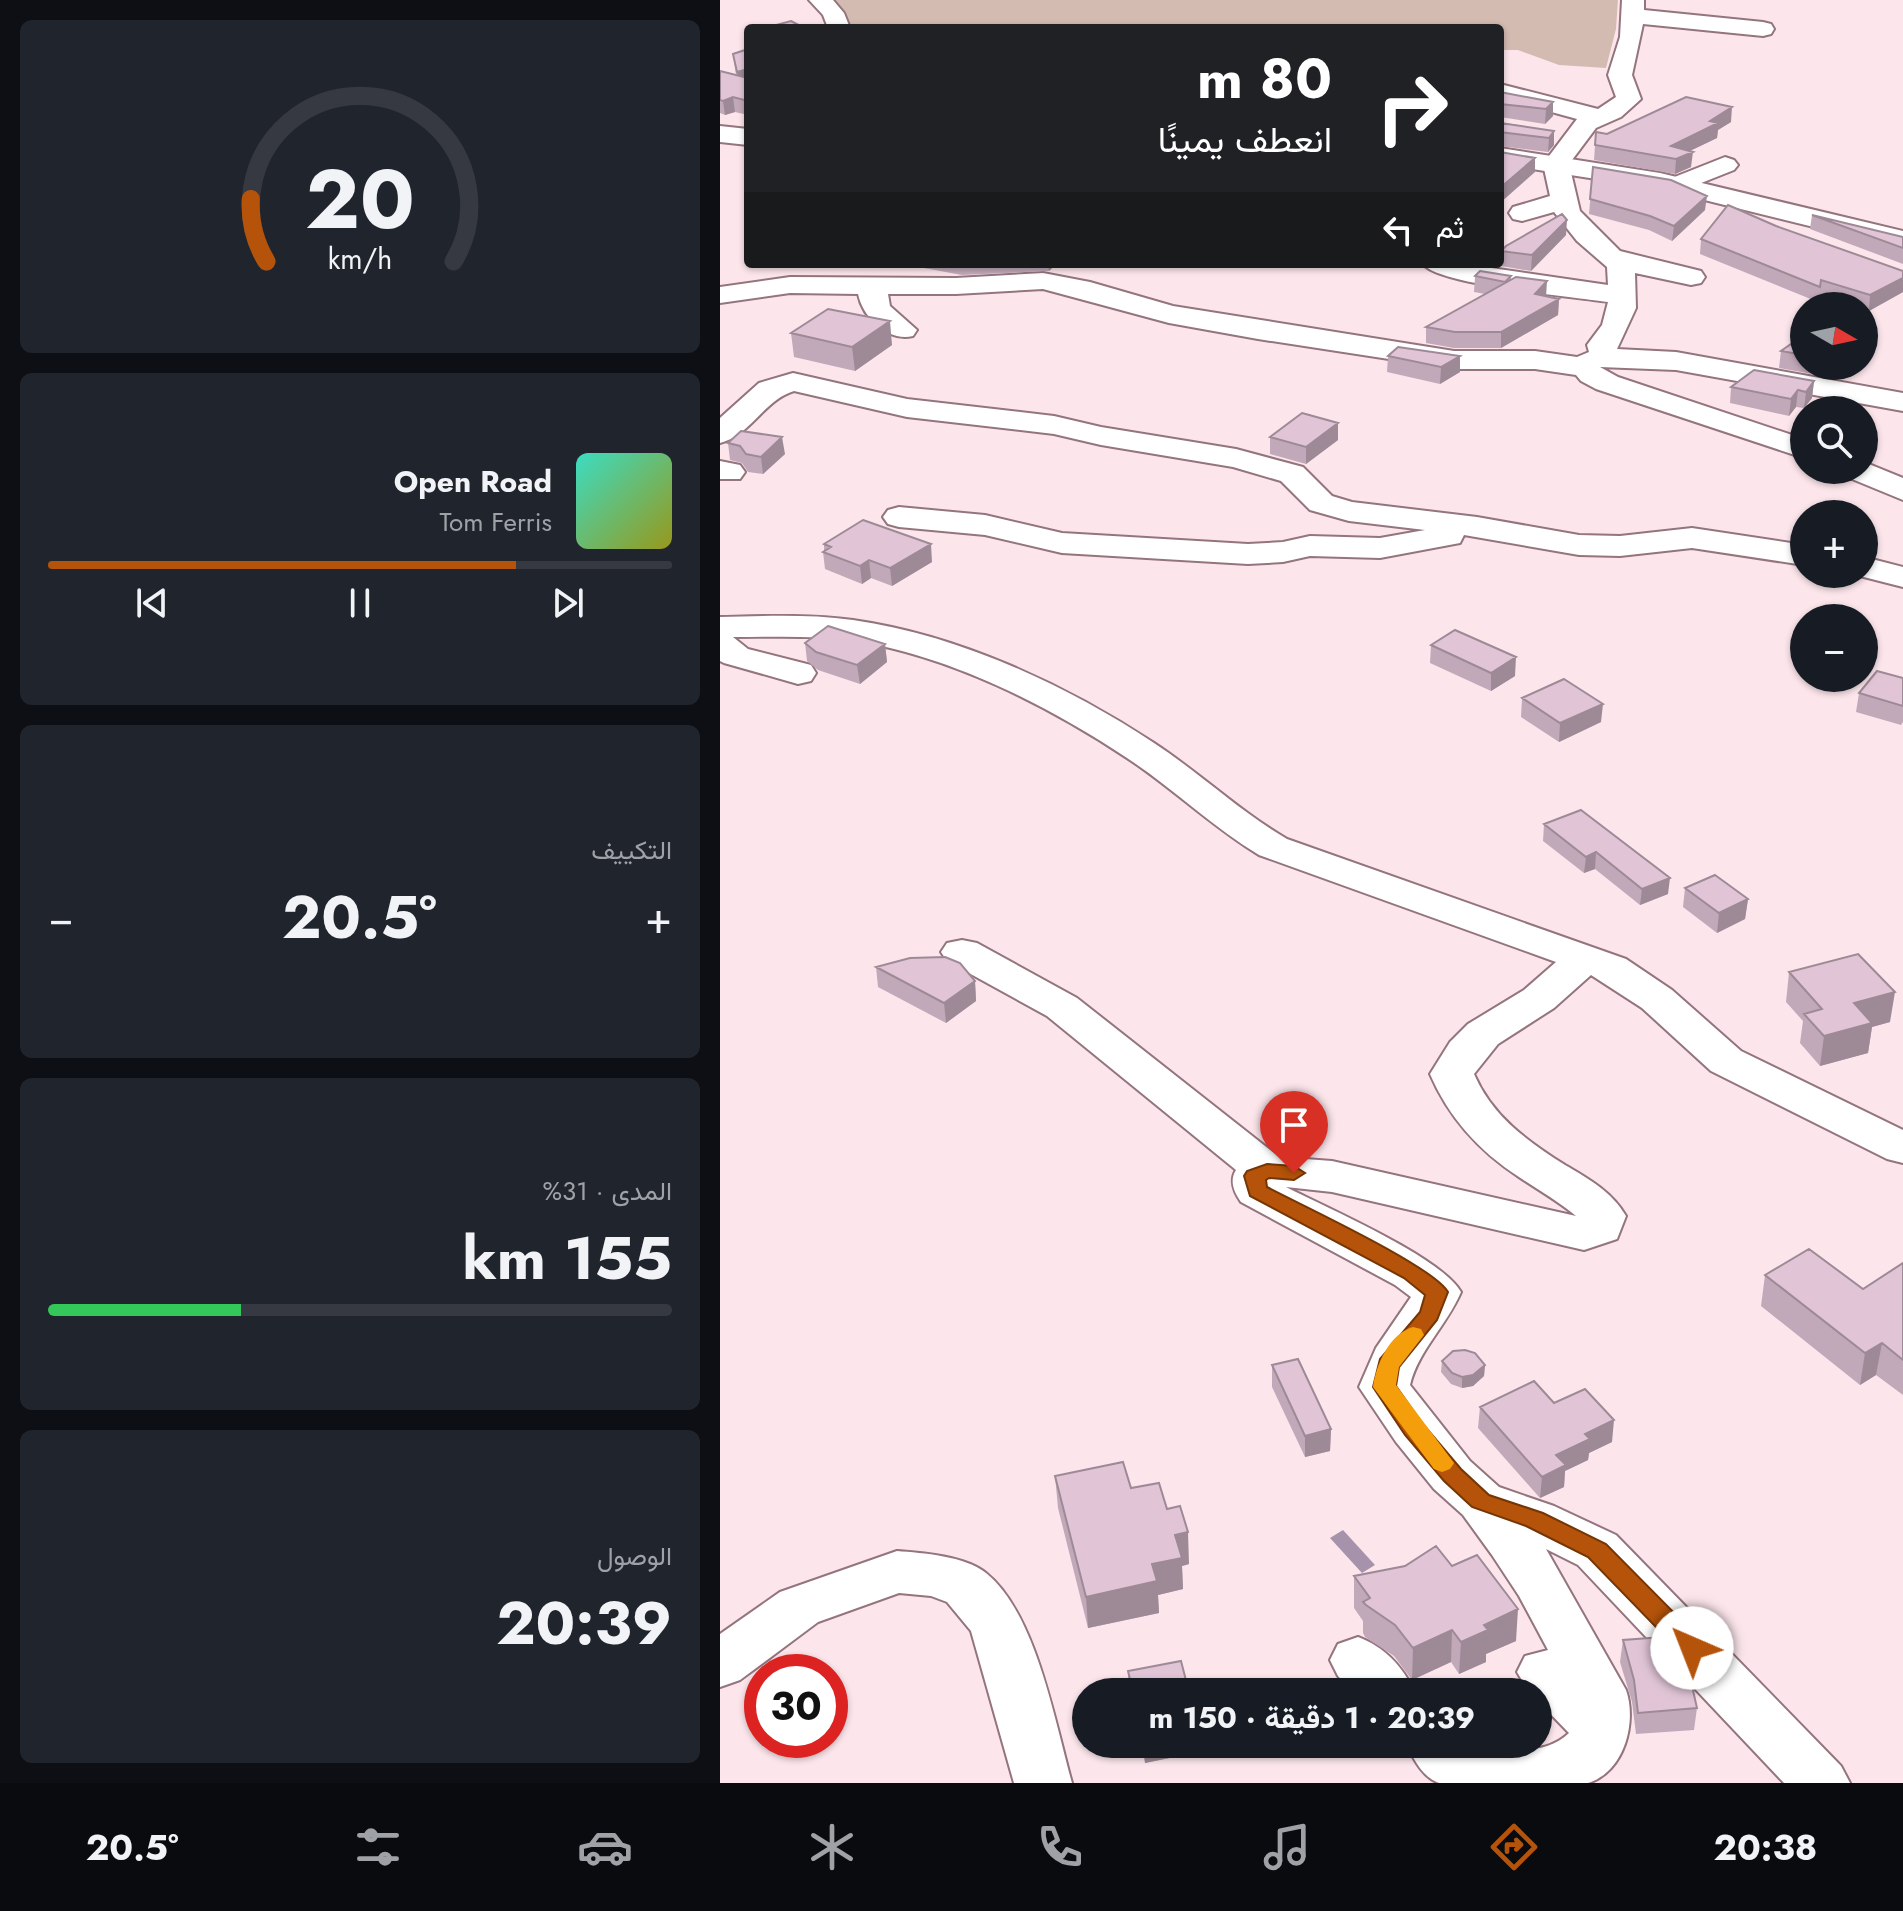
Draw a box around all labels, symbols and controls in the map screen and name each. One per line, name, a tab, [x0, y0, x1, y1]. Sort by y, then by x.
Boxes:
text: 80 m	[1197, 38, 1332, 119]
icon: right	[1360, 56, 1464, 160]
text: انعطف يمينًا	[1158, 113, 1332, 165]
text: 20	[305, 139, 415, 259]
text: ثم	[1436, 206, 1464, 249]
icon: left	[1376, 208, 1420, 252]
text: km/h	[328, 238, 392, 280]
north arrow	[1790, 292, 1878, 380]
map controls	[1790, 292, 1878, 692]
button: search	[1790, 396, 1878, 484]
text: Open Road	[394, 460, 552, 503]
button: +	[1790, 500, 1878, 588]
text: Tom Ferris	[440, 503, 552, 541]
icon: previous	[130, 581, 174, 625]
icon: pause	[338, 581, 382, 625]
icon: next	[546, 581, 590, 625]
button: −	[1790, 604, 1878, 692]
text: التكييف	[591, 831, 672, 869]
text: 20.5°	[282, 874, 437, 961]
text: −	[48, 886, 74, 950]
text: +	[645, 886, 672, 950]
pin	[1260, 1091, 1328, 1173]
icon: arrive	[1272, 1103, 1316, 1147]
text: المدى · 31%	[543, 1172, 672, 1210]
text: 155 km	[462, 1215, 672, 1302]
text: الوصول	[597, 1537, 672, 1575]
text: 20:39	[496, 1580, 672, 1667]
position arrow	[1650, 1606, 1734, 1690]
speed limit sign: 30	[744, 1654, 848, 1758]
text: 20:39 · 1 دقيقة · 150 m	[1149, 1696, 1475, 1739]
icon: filters	[350, 1819, 406, 1875]
icon: car	[577, 1819, 633, 1875]
icon: climate	[804, 1819, 860, 1875]
icon: phone	[1032, 1819, 1088, 1875]
icon: music	[1259, 1819, 1315, 1875]
icon: directions	[1486, 1819, 1542, 1875]
text: 20.5°	[86, 1821, 179, 1873]
text: 20:38	[1713, 1821, 1817, 1873]

